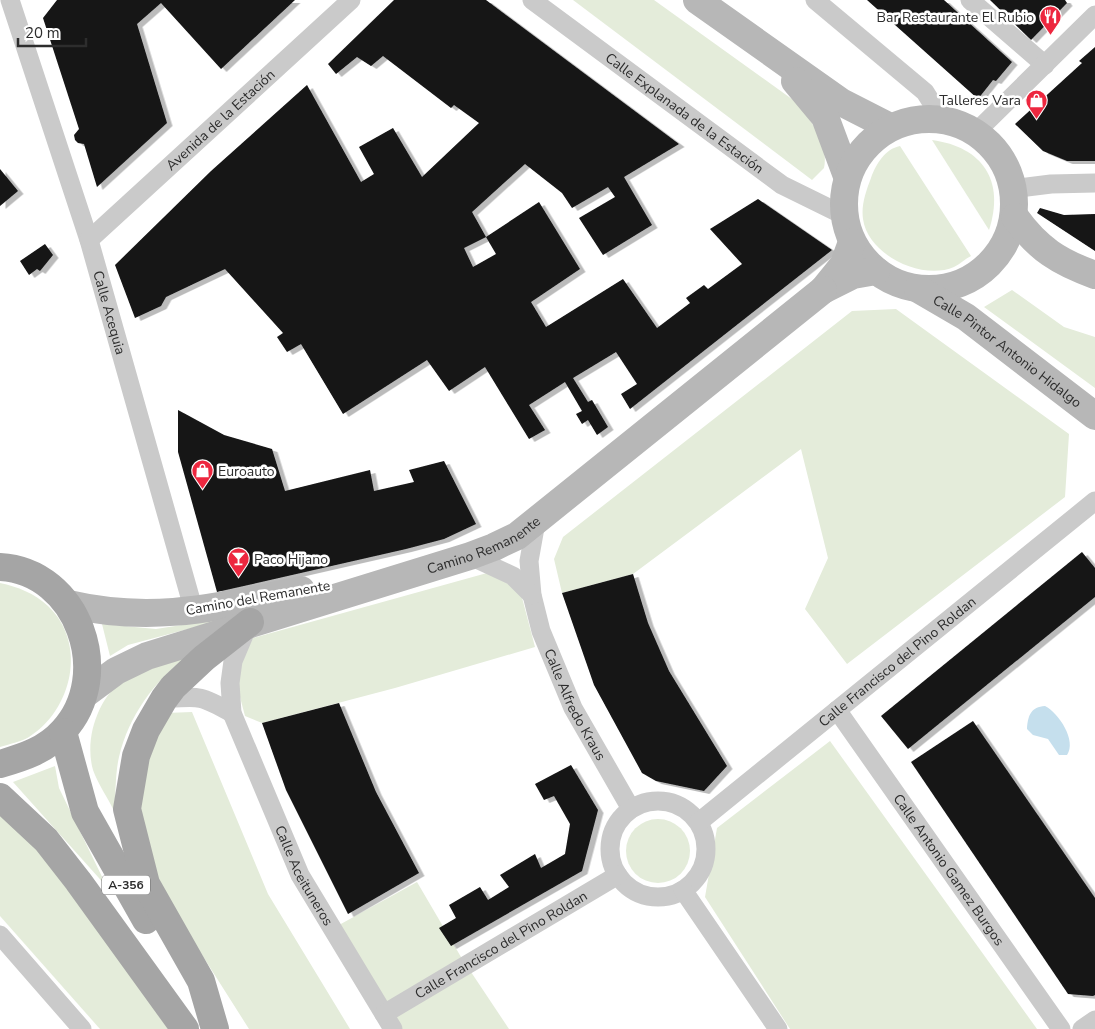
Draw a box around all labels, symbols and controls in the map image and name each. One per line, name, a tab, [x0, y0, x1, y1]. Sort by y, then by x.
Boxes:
restaurant icon: Bar Restaurante El Rubio	[1038, 5, 1062, 36]
place label: Bar Restaurante El Rubio	[877, 8, 1034, 27]
scale bar	[18, 15, 85, 47]
text: 20 m	[25, 23, 60, 43]
street label: Calle Explanada de la Estación	[602, 48, 768, 178]
street label: Avenida de la Estación	[162, 65, 279, 175]
shop icon: Talleres Vara	[1025, 88, 1049, 119]
place label: Talleres Vara	[939, 91, 1021, 110]
street label: Calle Acequia	[89, 268, 130, 357]
street label: Calle Pintor Antonio Hidalgo	[930, 290, 1086, 412]
shop icon: Euroauto	[190, 459, 214, 490]
place label: Euroauto	[218, 462, 275, 481]
street label: Camino Remanente	[425, 512, 544, 578]
bar icon: Paco Hijano	[226, 547, 250, 578]
place label: Paco Hijano	[254, 550, 328, 569]
street label: Camino del Remanente	[184, 576, 332, 620]
street label: Calle Francisco del Pino Roldan	[814, 592, 980, 731]
street label: Calle Alfredo Kraus	[540, 646, 611, 764]
street label: Calle Antonio Gamez Burgos	[889, 790, 1009, 950]
street label: Calle Aceituneros	[271, 822, 338, 929]
road number: A-356	[102, 876, 150, 894]
street label: Calle Francisco del Pino Roldan	[411, 886, 591, 1003]

